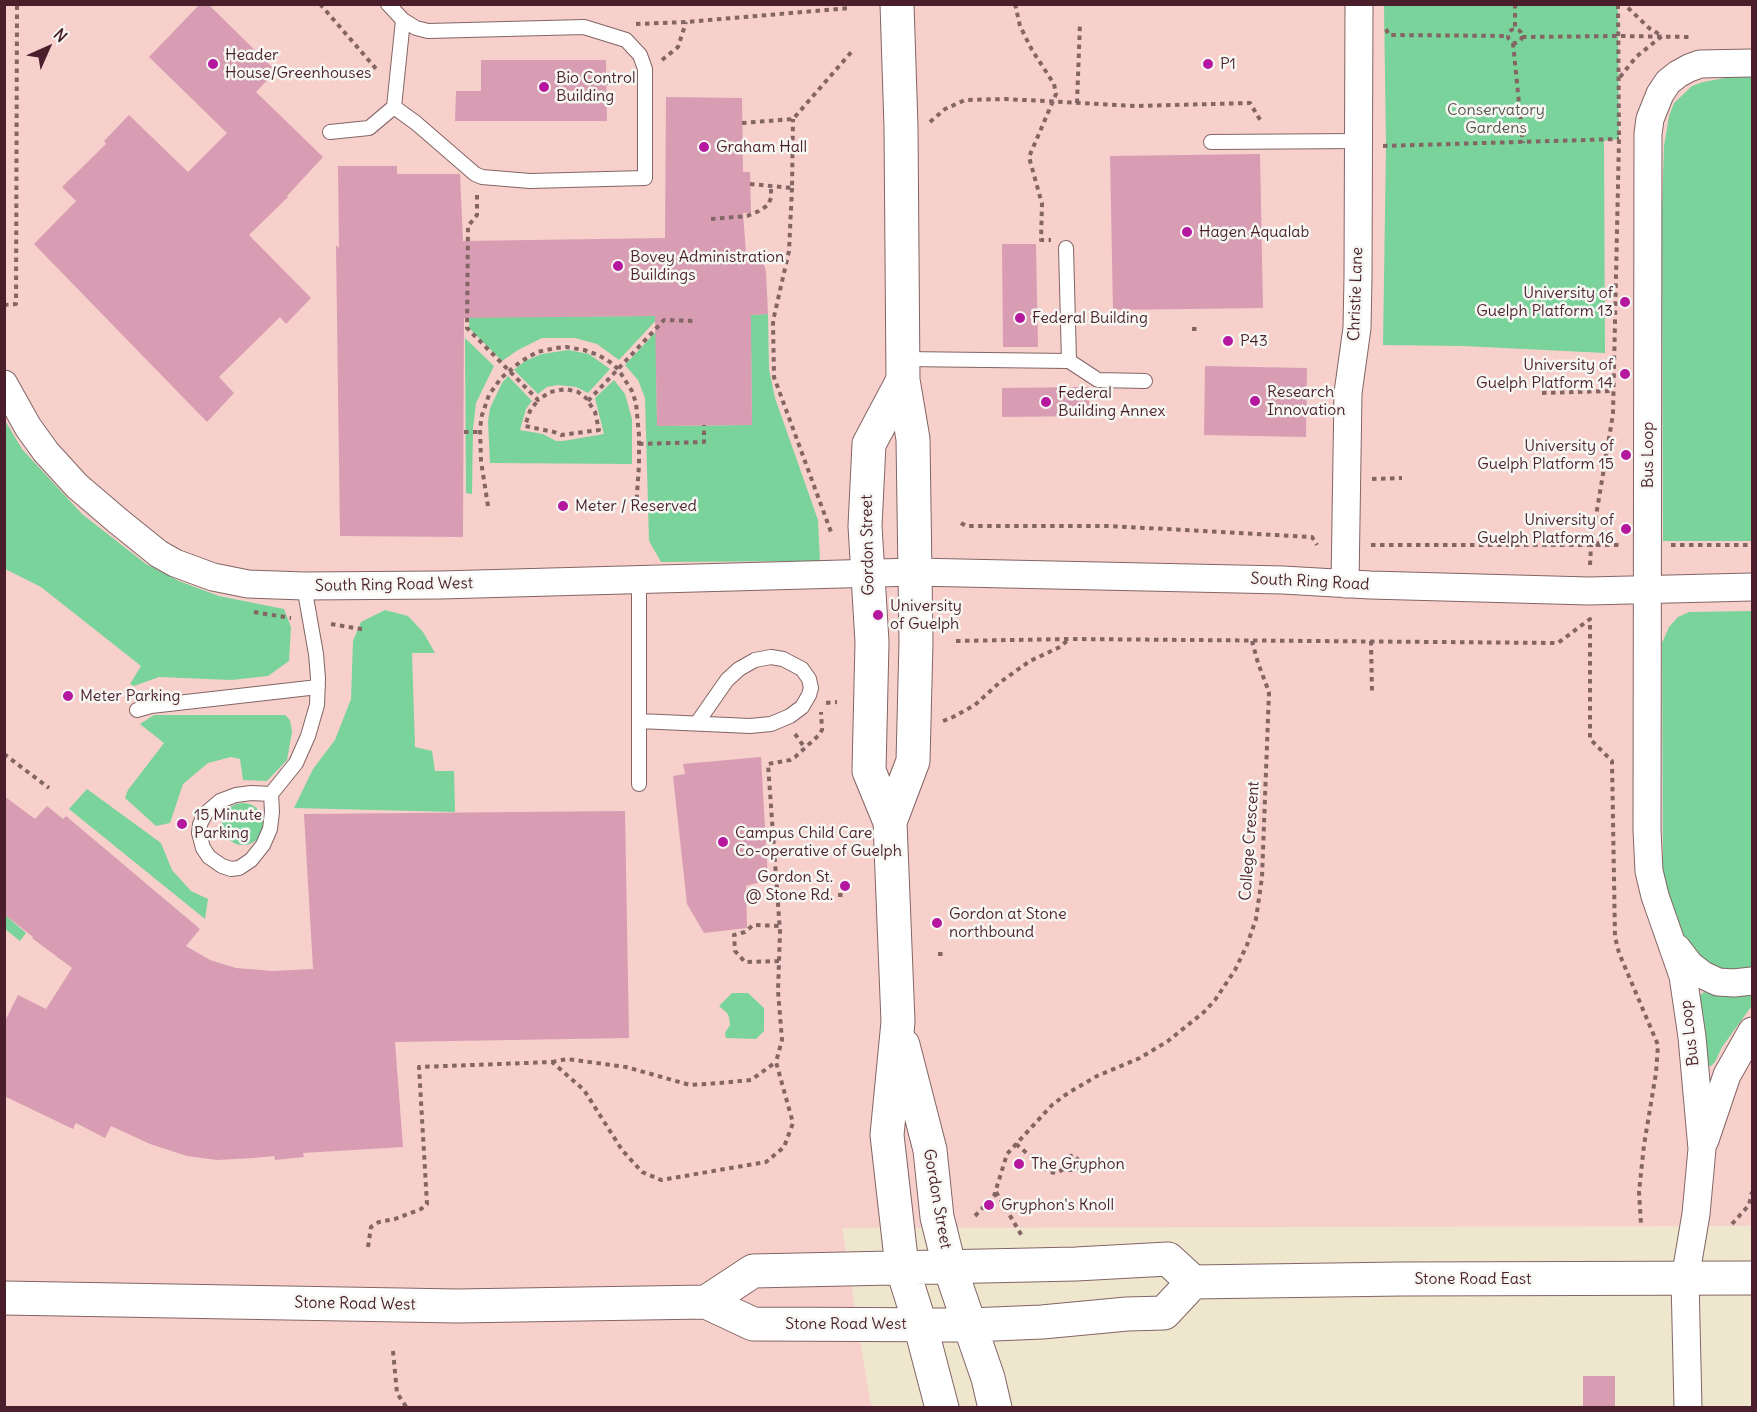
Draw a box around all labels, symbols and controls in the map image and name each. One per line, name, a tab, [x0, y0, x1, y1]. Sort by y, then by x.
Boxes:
north arrow	[18, 18, 78, 78]
text: N	[50, 24, 72, 46]
place label: Header House/Greenhouses	[225, 45, 371, 83]
place label: P1	[1220, 54, 1236, 74]
marker: Header House/Greenhouses	[206, 57, 220, 71]
marker: P1	[1201, 57, 1215, 71]
place label: Bio Control Building	[556, 68, 636, 106]
marker: Bio Control Building	[537, 80, 551, 94]
park label: Conservatory Gardens	[1447, 100, 1545, 138]
place label: Graham Hall	[716, 137, 807, 157]
marker: Graham Hall	[697, 140, 711, 154]
place label: Hagen Aqualab	[1199, 222, 1309, 242]
marker: Hagen Aqualab	[1180, 225, 1194, 239]
place label: Bovey Administration Buildings	[630, 247, 784, 285]
street label: Christie Lane	[1345, 247, 1367, 341]
marker: Bovey Administration Buildings	[611, 259, 625, 273]
place label: University of Guelph Platform 13	[1476, 283, 1613, 321]
marker: University of Guelph Platform 13	[1618, 295, 1632, 309]
place label: Federal Building	[1032, 308, 1148, 328]
marker: Federal Building	[1013, 311, 1027, 325]
place label: P43	[1240, 331, 1268, 351]
marker: P43	[1221, 334, 1235, 348]
place label: University of Guelph Platform 14	[1476, 355, 1613, 393]
marker: University of Guelph Platform 14	[1618, 367, 1632, 381]
place label: Research Innovation	[1267, 382, 1345, 420]
place label: Federal Building Annex	[1058, 383, 1165, 421]
marker: Research Innovation	[1248, 394, 1262, 408]
marker: Federal Building Annex	[1039, 395, 1053, 409]
street label: Bus Loop	[1638, 422, 1658, 488]
place label: University of Guelph Platform 15	[1477, 436, 1614, 474]
marker: University of Guelph Platform 15	[1619, 448, 1633, 462]
street label: Gordon Street	[858, 494, 878, 596]
place label: Meter / Reserved	[575, 496, 697, 516]
marker: Meter / Reserved	[556, 499, 570, 513]
place label: University of Guelph Platform 16	[1477, 510, 1614, 548]
marker: University of Guelph Platform 16	[1619, 522, 1633, 536]
street label: South Ring Road	[1250, 569, 1370, 595]
street label: South Ring Road West	[315, 574, 473, 596]
place label: University of Guelph	[890, 596, 962, 634]
marker: University of Guelph	[871, 608, 885, 622]
place label: Meter Parking	[80, 686, 180, 706]
marker: Meter Parking	[61, 689, 75, 703]
street label: College Crescent	[1236, 781, 1264, 901]
place label: 15 Minute Parking	[194, 805, 262, 843]
marker: 15 Minute Parking	[175, 817, 189, 831]
place label: Campus Child Care Co-operative of Guelph	[735, 823, 902, 861]
marker: Campus Child Care Co-operative of Guelph	[716, 835, 730, 849]
place label: Gordon St. @ Stone Rd.	[746, 867, 833, 905]
marker: Gordon St. @ Stone Rd.	[838, 879, 852, 893]
place label: Gordon at Stone northbound	[949, 904, 1067, 942]
marker: Gordon at Stone northbound	[930, 916, 944, 930]
street label: Bus Loop	[1676, 999, 1704, 1067]
street label: Gordon Street	[919, 1148, 955, 1250]
place label: The Gryphon	[1031, 1154, 1125, 1174]
marker: The Gryphon	[1012, 1157, 1026, 1171]
place label: Gryphon's Knoll	[1001, 1195, 1114, 1215]
marker: Gryphon's Knoll	[982, 1198, 996, 1212]
street label: Stone Road East	[1414, 1269, 1532, 1289]
street label: Stone Road West	[294, 1293, 416, 1315]
street label: Stone Road West	[785, 1314, 907, 1334]

